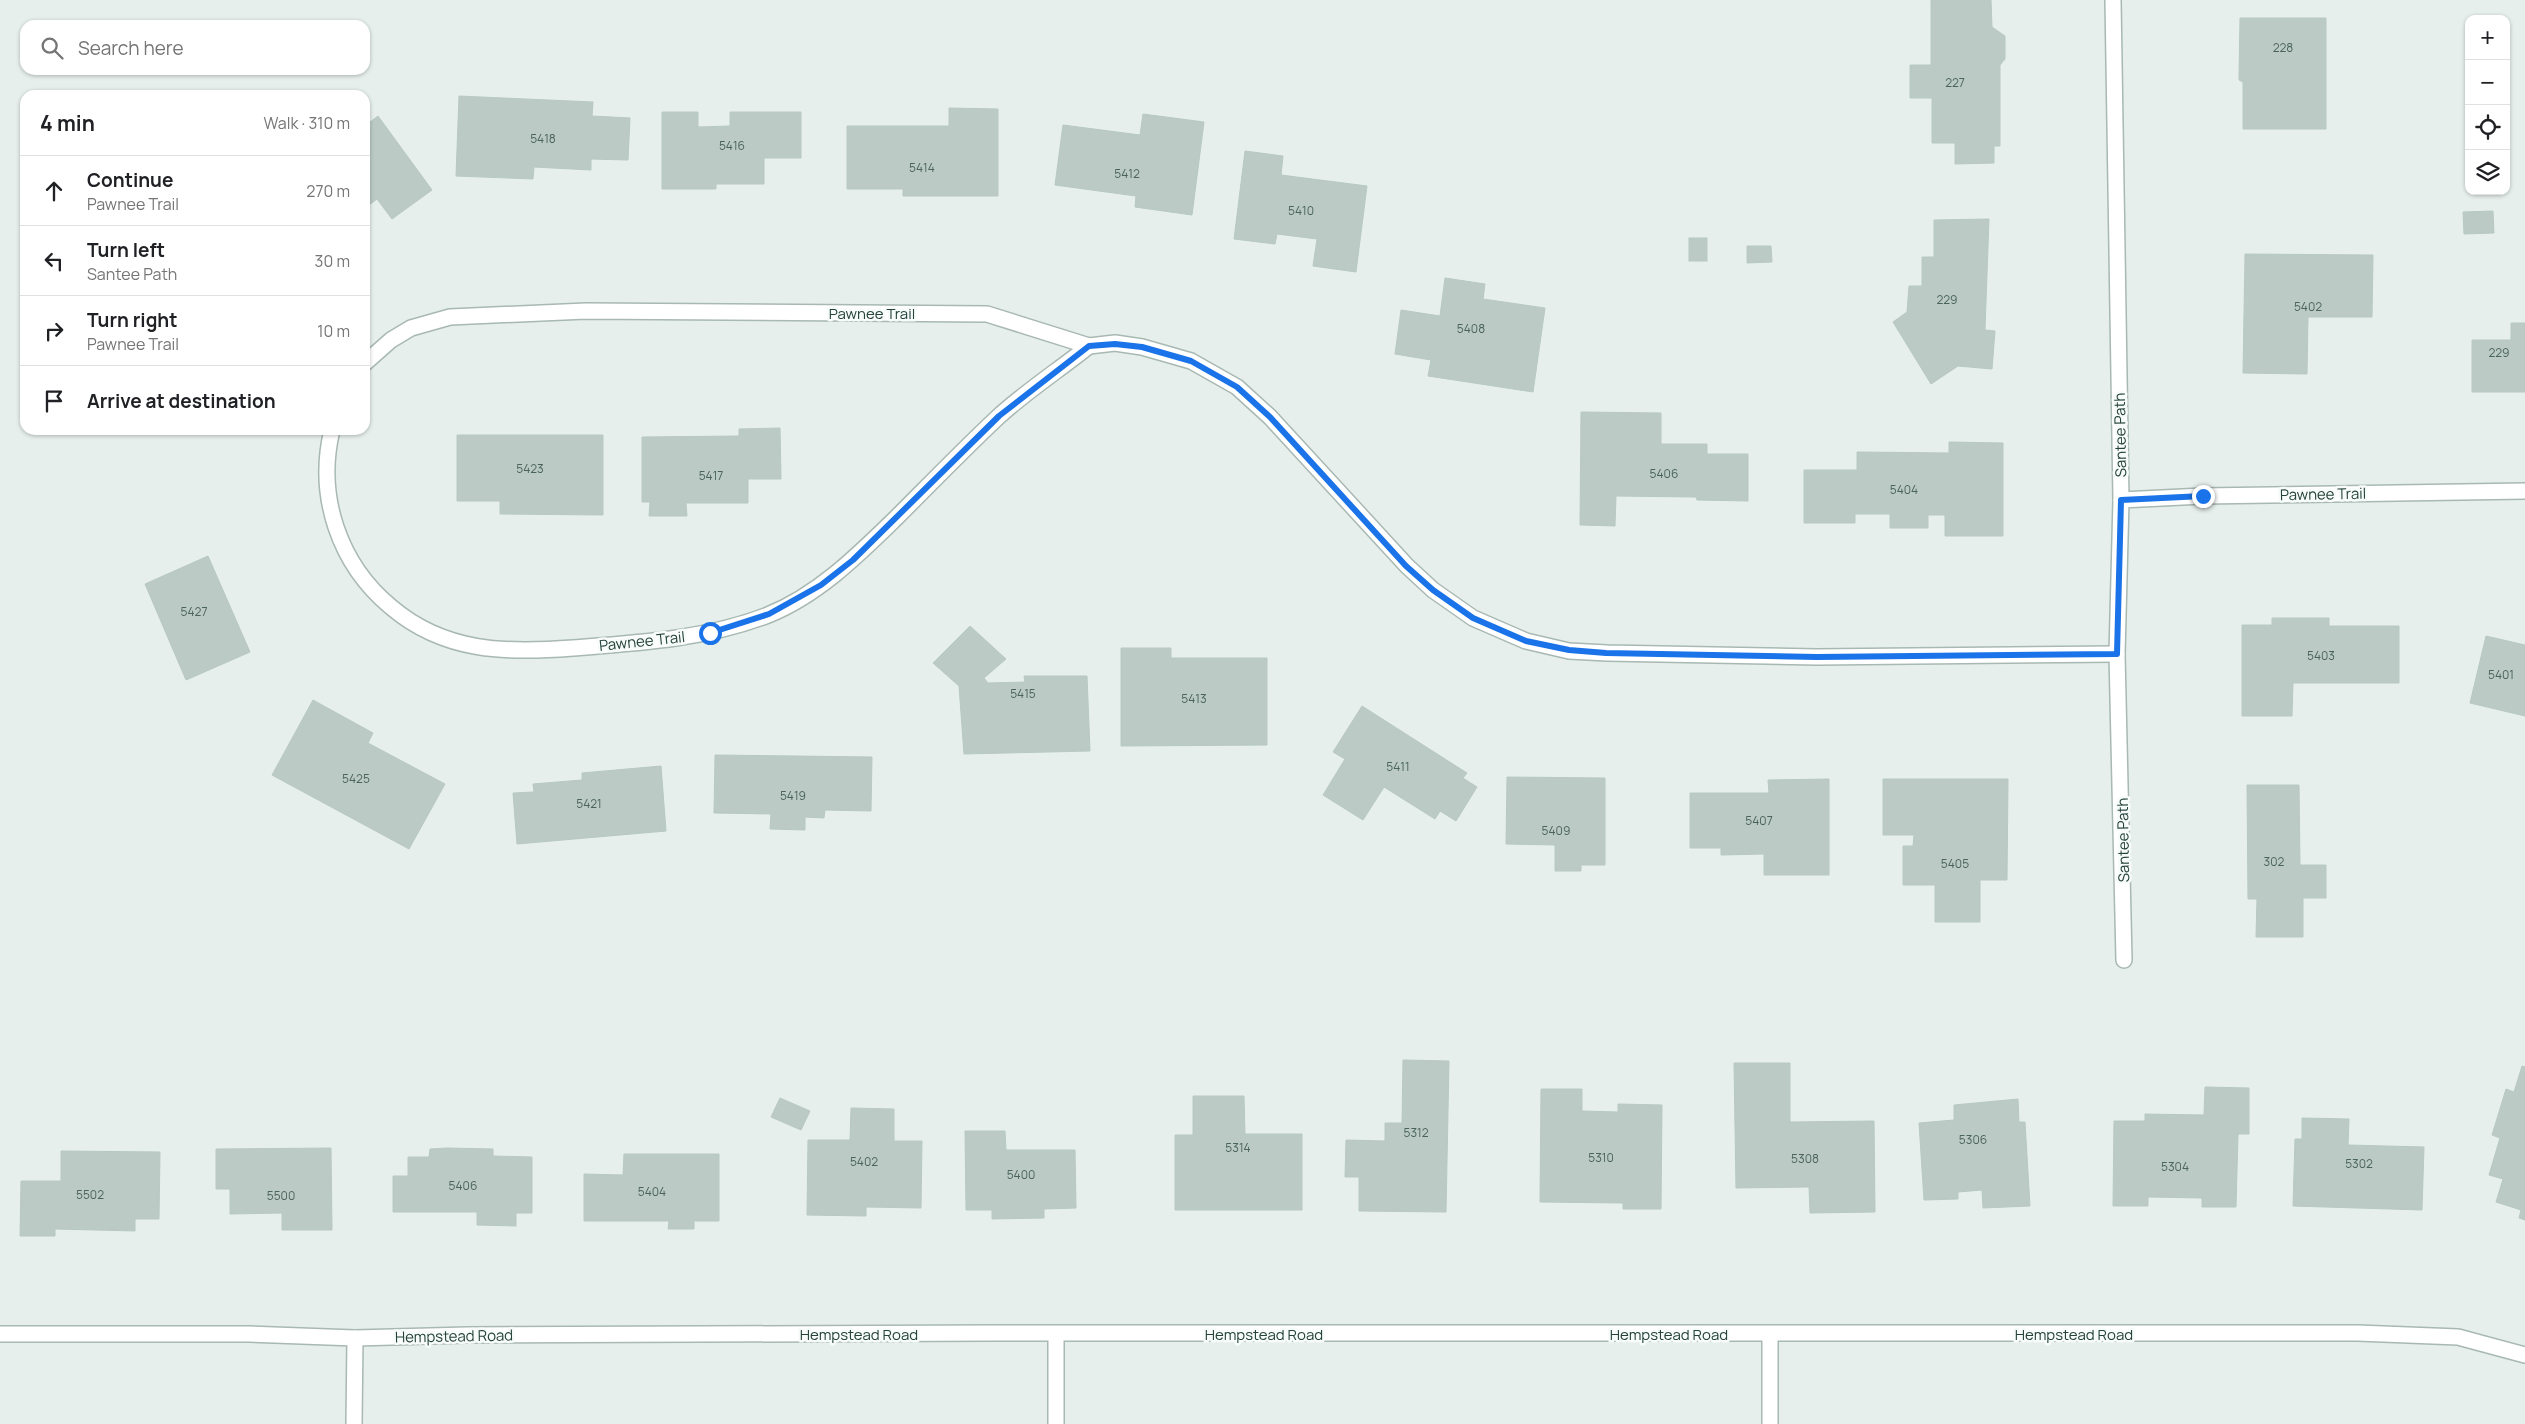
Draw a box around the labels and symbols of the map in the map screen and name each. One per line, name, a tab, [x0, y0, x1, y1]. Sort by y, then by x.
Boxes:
house number: 228	[2273, 39, 2293, 56]
house number: 227	[1945, 74, 1965, 91]
house number: 5418	[530, 130, 556, 147]
house number: 5416	[719, 137, 745, 154]
house number: 5414	[909, 159, 935, 176]
house number: 5412	[1114, 165, 1140, 182]
house number: 5410	[1288, 202, 1314, 219]
house number: 229	[1936, 291, 1958, 308]
house number: 5402	[2294, 298, 2322, 315]
street label: Pawnee Trail	[829, 303, 915, 324]
house number: 5408	[1457, 320, 1485, 337]
house number: 229	[2488, 344, 2510, 361]
street label: Santee Path	[2109, 392, 2131, 478]
house number: 5423	[516, 460, 544, 477]
house number: 5406	[1650, 465, 1678, 482]
house number: 5417	[699, 467, 723, 484]
house number: 5404	[1890, 481, 1918, 498]
street label: Pawnee Trail	[2280, 483, 2366, 505]
route end	[2192, 485, 2215, 508]
house number: 5427	[181, 603, 207, 620]
route start	[699, 622, 722, 645]
street label: Pawnee Trail	[598, 626, 686, 656]
house number: 5403	[2307, 647, 2335, 664]
house number: 5401	[2488, 666, 2514, 683]
house number: 5415	[1010, 685, 1036, 702]
house number: 5413	[1181, 690, 1207, 707]
house number: 5411	[1386, 758, 1410, 775]
house number: 5425	[342, 770, 370, 787]
house number: 5419	[780, 787, 806, 804]
house number: 5421	[576, 795, 602, 812]
street label: Santee Path	[2112, 797, 2134, 883]
house number: 5407	[1745, 812, 1773, 829]
house number: 5409	[1542, 822, 1570, 839]
house number: 302	[2264, 853, 2285, 870]
house number: 5405	[1941, 855, 1969, 872]
house number: 5312	[1403, 1124, 1429, 1141]
house number: 5306	[1959, 1131, 1987, 1148]
house number: 5314	[1225, 1139, 1251, 1156]
house number: 5310	[1588, 1149, 1614, 1166]
house number: 5308	[1791, 1150, 1819, 1167]
house number: 5402	[850, 1153, 878, 1170]
house number: 5302	[2345, 1155, 2373, 1172]
house number: 5304	[2161, 1158, 2189, 1175]
house number: 5400	[1007, 1166, 1035, 1183]
house number: 5406	[449, 1177, 477, 1194]
house number: 5404	[638, 1183, 666, 1200]
house number: 5502	[76, 1186, 104, 1203]
house number: 5500	[267, 1187, 295, 1204]
street label: Hempstead Road	[395, 1324, 513, 1348]
street label: Hempstead Road	[800, 1324, 918, 1345]
street label: Hempstead Road	[1205, 1324, 1323, 1345]
street label: Hempstead Road	[1610, 1324, 1728, 1345]
street label: Hempstead Road	[2015, 1324, 2133, 1345]

